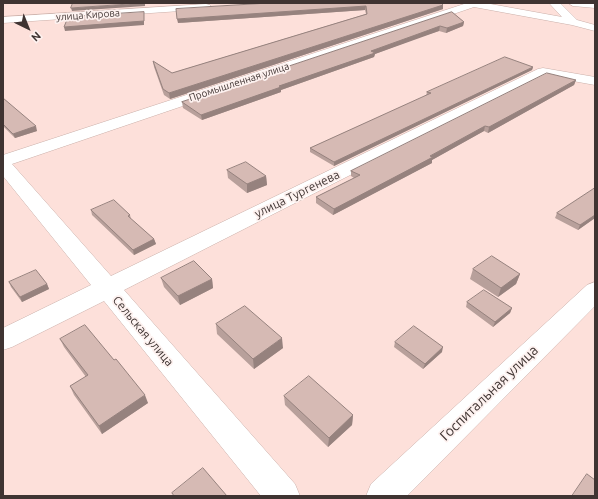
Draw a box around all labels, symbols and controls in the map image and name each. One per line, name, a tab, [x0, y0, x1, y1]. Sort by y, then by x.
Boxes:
street label: улица Кирова	[56, 7, 120, 23]
north arrow	[8, 8, 48, 48]
text: N	[29, 30, 43, 44]
street label: Промышленная улица	[187, 60, 291, 104]
street label: улица Тургенева	[252, 167, 342, 221]
street label: Сельская улица	[109, 293, 177, 369]
street label: Госпитальная улица	[436, 342, 542, 444]

